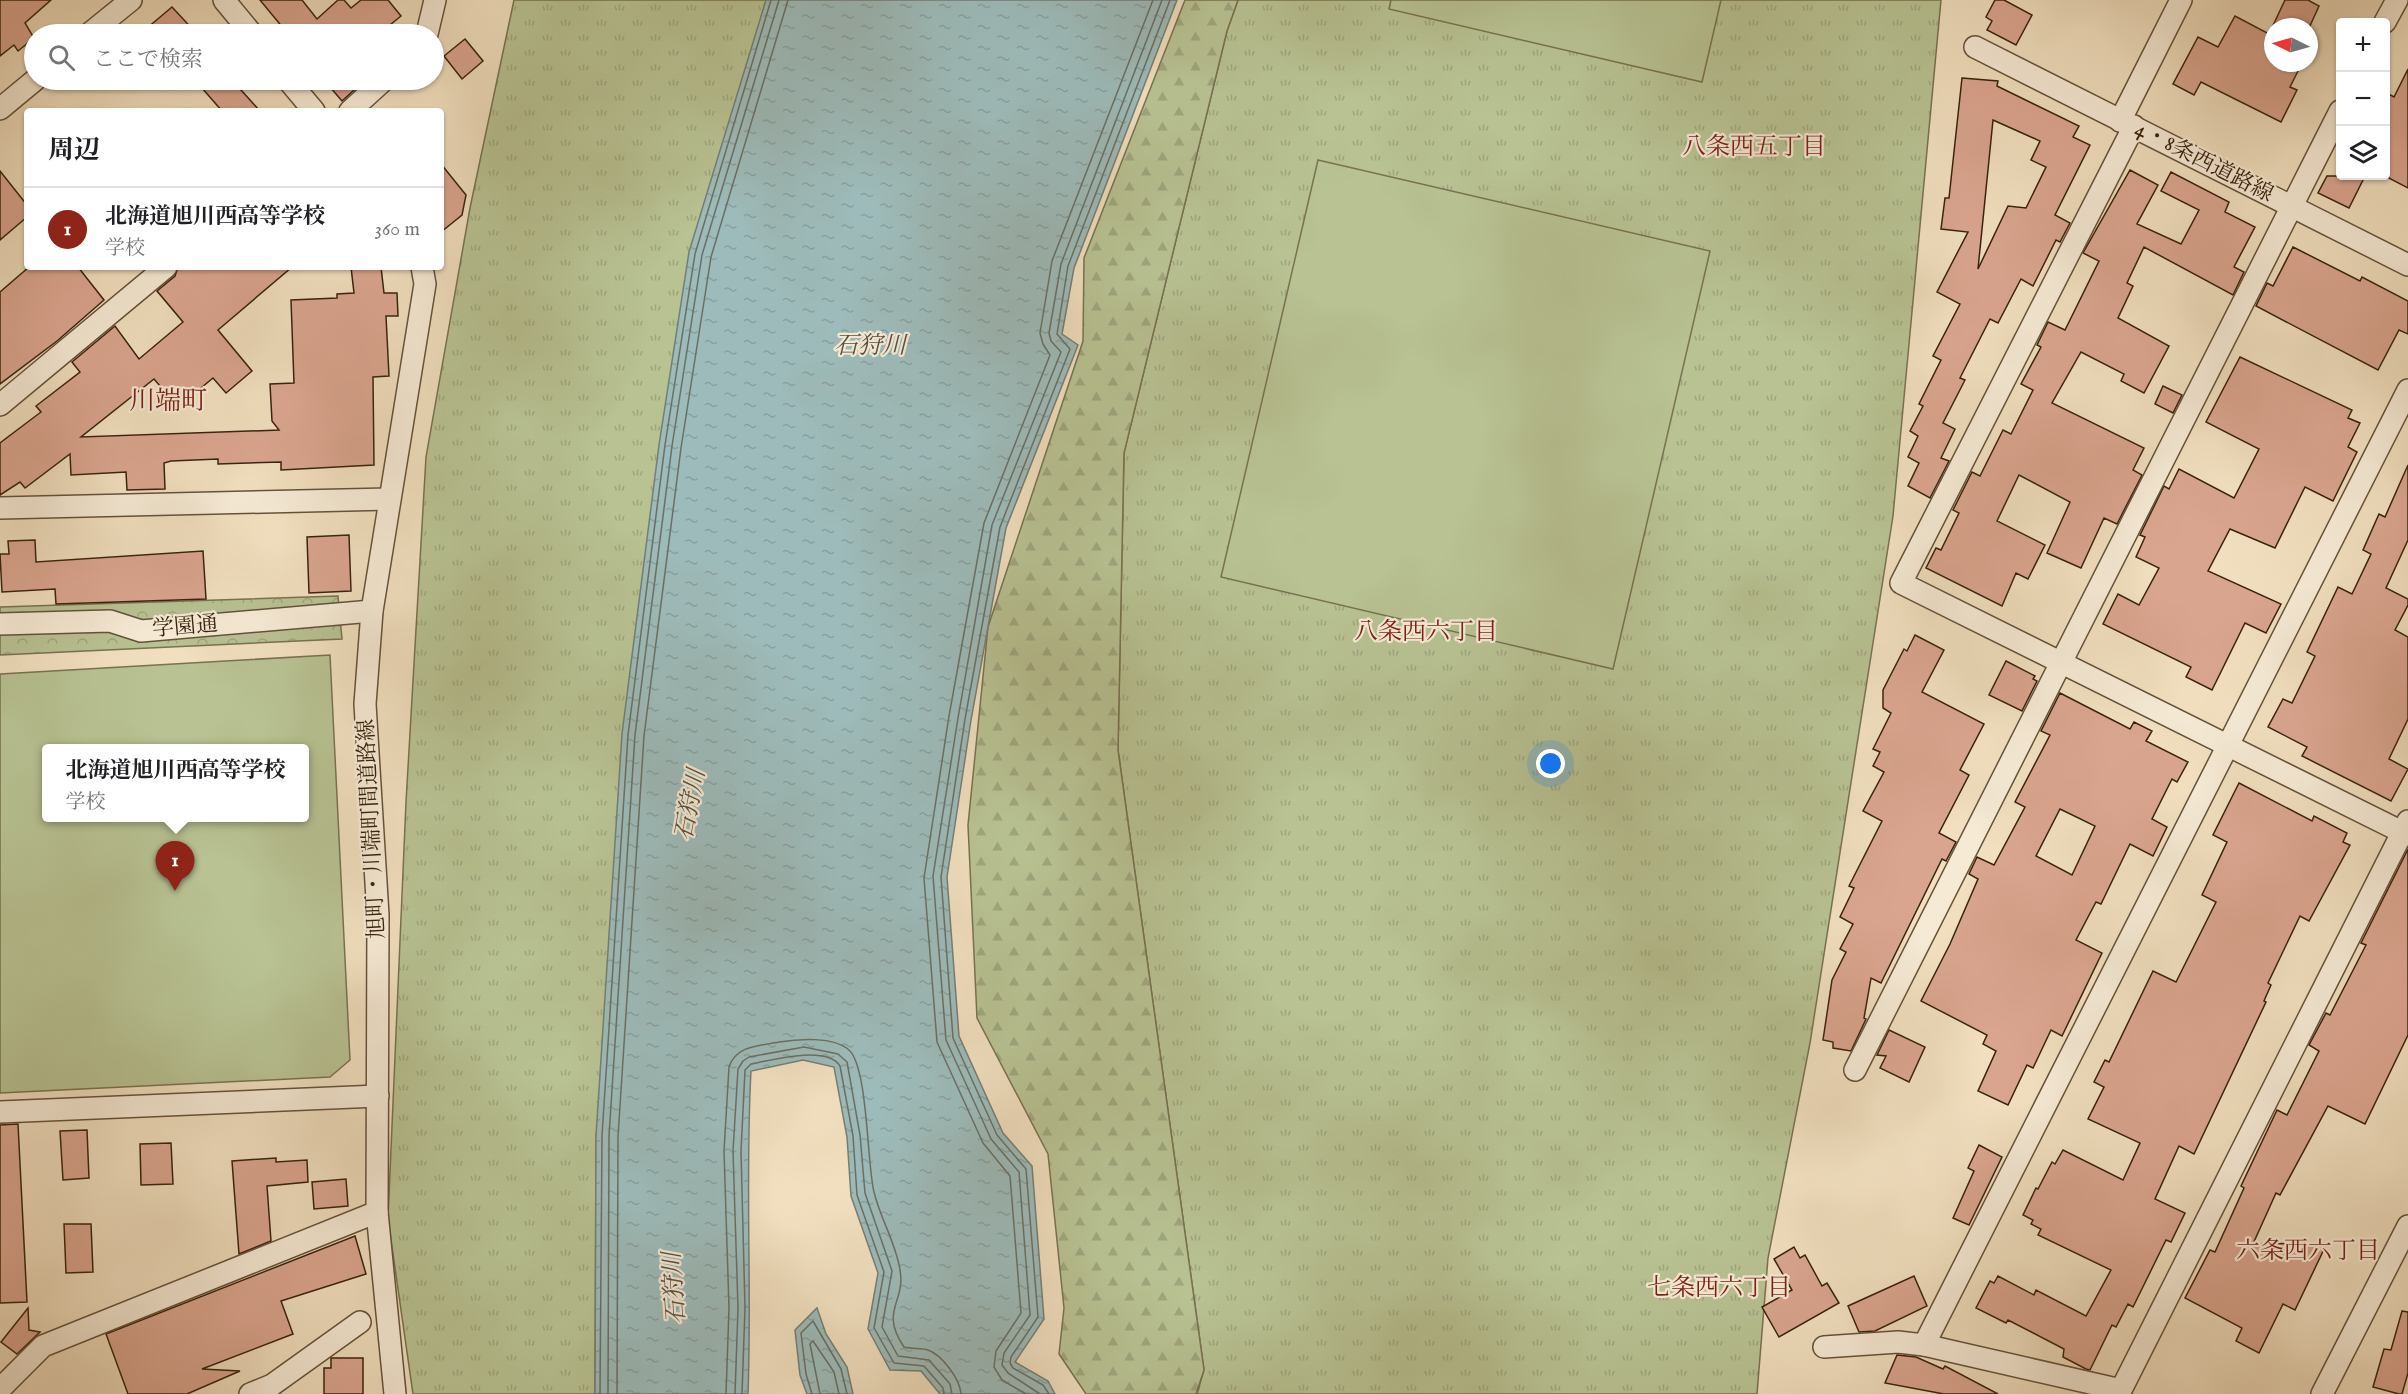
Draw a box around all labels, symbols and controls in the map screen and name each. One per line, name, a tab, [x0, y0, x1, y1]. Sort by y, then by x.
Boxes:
north arrow	[2264, 18, 2318, 72]
map controls	[2336, 18, 2390, 180]
button: +	[2336, 18, 2390, 72]
search box	[24, 24, 444, 90]
icon: search	[45, 41, 78, 74]
text: ここで検索	[93, 46, 203, 74]
button: −	[2336, 72, 2390, 126]
street label: 4・8条西道路線	[2130, 115, 2278, 209]
button: layers	[2336, 126, 2390, 180]
district label: 八条西五丁目	[1682, 132, 1826, 163]
text: 周辺	[48, 134, 100, 167]
text: 北海道旭川西高等学校	[105, 203, 325, 231]
text: 1	[64, 217, 71, 242]
text: 360 m	[374, 217, 420, 242]
text: 学校	[105, 236, 145, 261]
water label: 石狩川	[834, 331, 909, 362]
district label: 川端町	[129, 385, 207, 418]
street label: 学園通	[151, 610, 219, 644]
district label: 八条西六丁目	[1354, 617, 1498, 648]
street label: 旭町・川端町間道路線	[352, 718, 392, 940]
popup	[42, 744, 309, 822]
your location	[1536, 749, 1565, 778]
text: 北海道旭川西高等学校	[65, 757, 286, 785]
water label: 石狩川	[669, 764, 714, 843]
text: 学校	[65, 790, 105, 815]
pin: 1	[156, 842, 195, 891]
district label: 六条西六丁目	[2236, 1236, 2380, 1267]
water label: 石狩川	[657, 1248, 693, 1325]
district label: 七条西六丁目	[1647, 1273, 1791, 1304]

